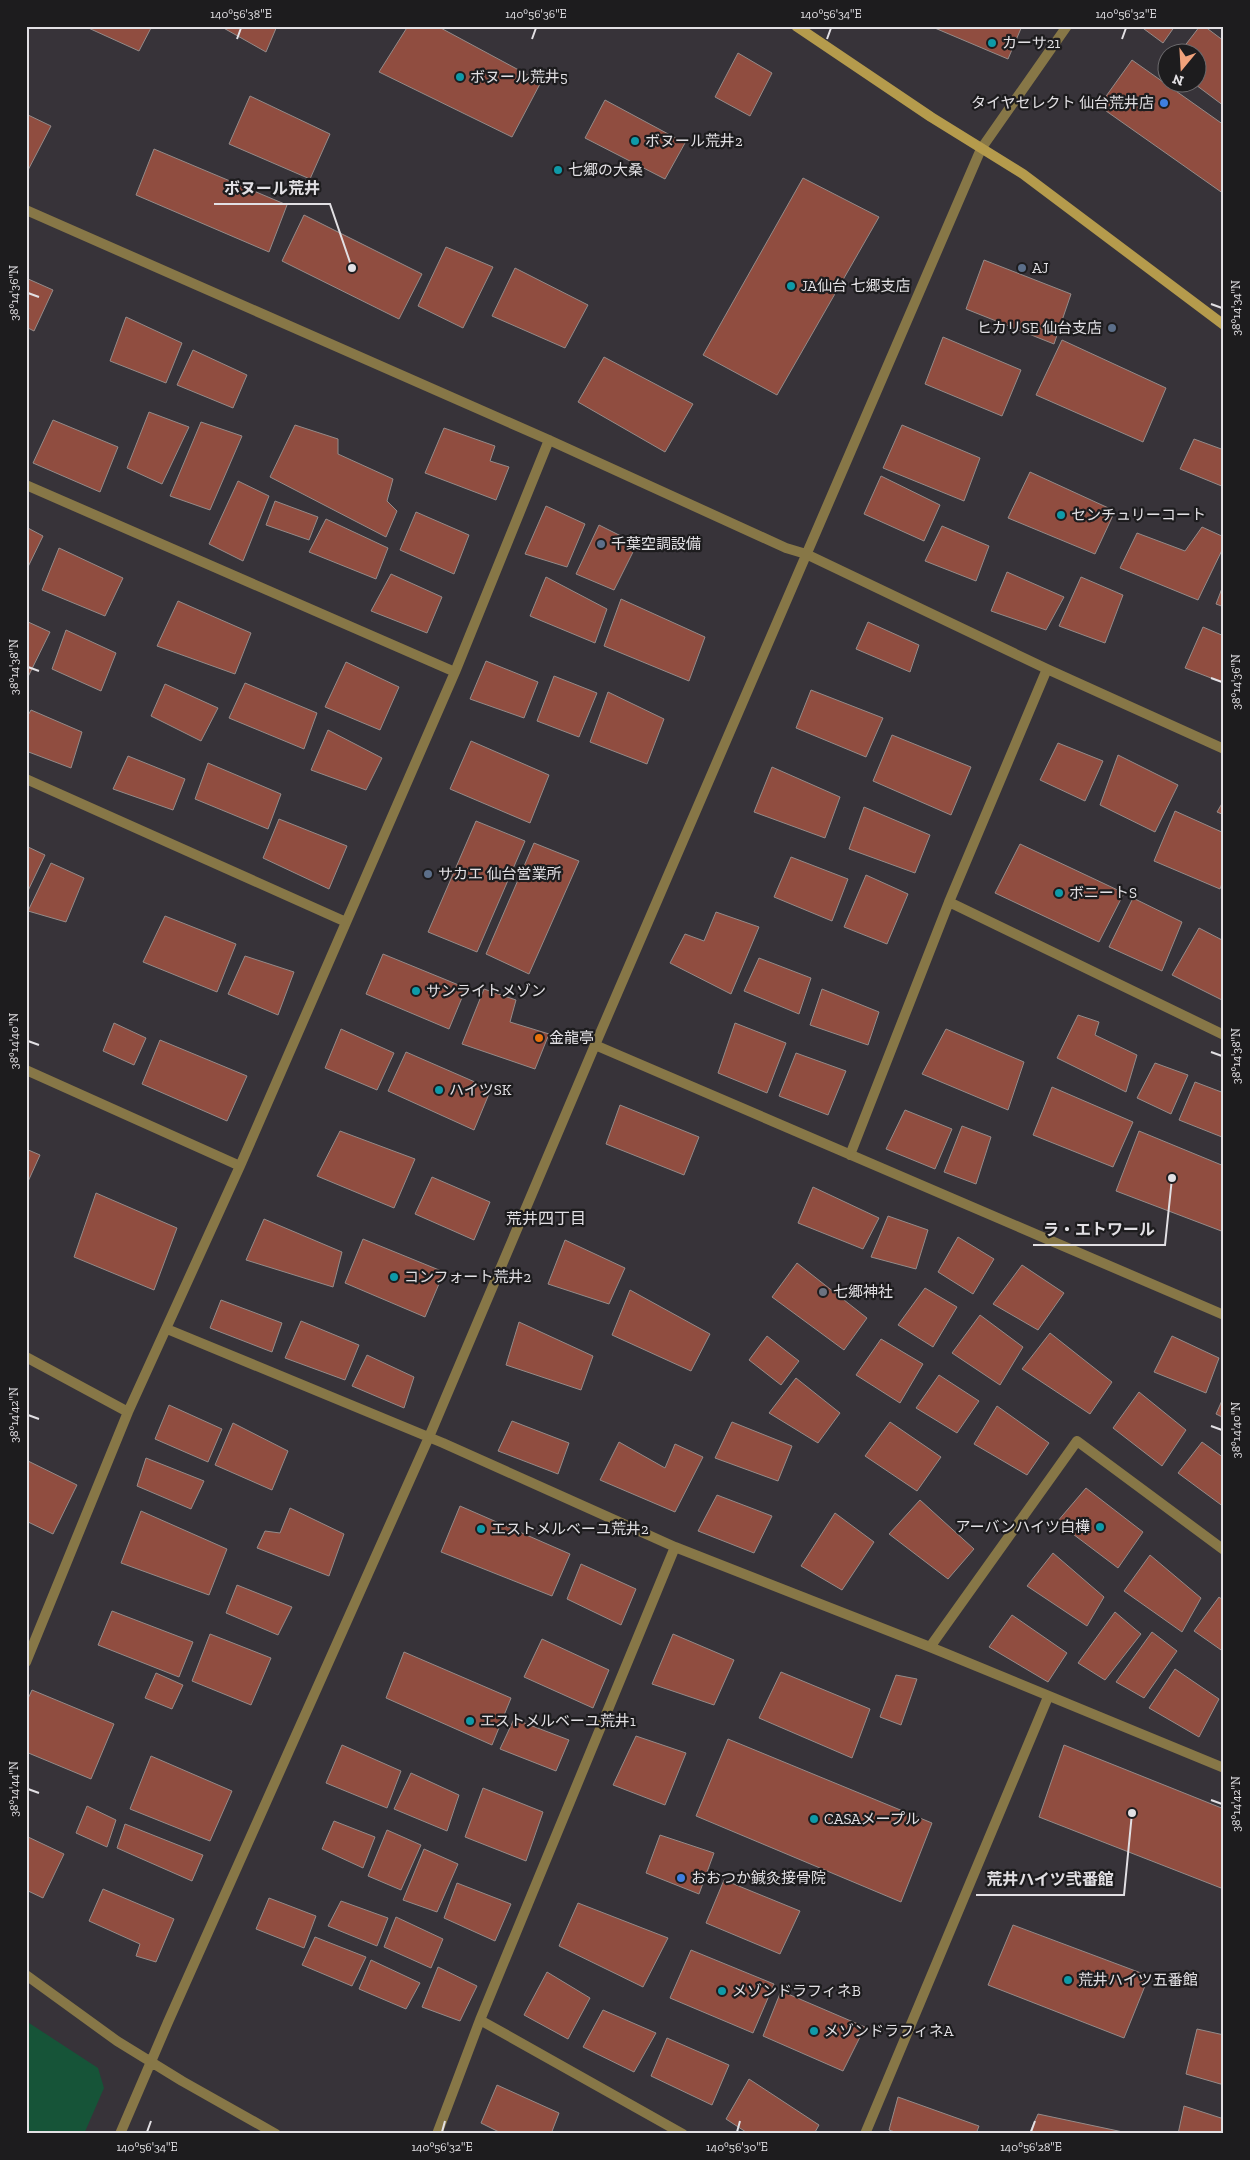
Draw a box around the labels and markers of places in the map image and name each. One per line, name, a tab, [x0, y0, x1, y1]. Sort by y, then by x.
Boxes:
place label: カーサ21	[1002, 34, 1060, 52]
marker: カーサ21	[986, 37, 998, 49]
place label: ボヌール荒井5	[470, 68, 568, 86]
marker: ボヌール荒井5	[454, 71, 466, 83]
place label: タイヤセレクト 仙台荒井店	[971, 94, 1154, 112]
marker: タイヤセレクト 仙台荒井店	[1158, 97, 1170, 109]
place label: ボヌール荒井2	[645, 132, 743, 150]
marker: ボヌール荒井2	[629, 135, 641, 147]
place label: 七郷の大桑	[568, 161, 643, 179]
marker: 七郷の大桑	[552, 164, 564, 176]
callout: ボヌール荒井	[214, 173, 330, 204]
place label: AJ	[1032, 259, 1049, 277]
marker: AJ	[1016, 262, 1028, 274]
place label: JA仙台 七郷支店	[801, 277, 910, 295]
marker: JA仙台 七郷支店	[785, 280, 797, 292]
place label: ヒカリSE 仙台支店	[977, 319, 1102, 337]
marker: ヒカリSE 仙台支店	[1106, 322, 1118, 334]
place label: センチュリーコート	[1071, 506, 1206, 524]
marker: センチュリーコート	[1055, 509, 1067, 521]
place label: 千葉空調設備	[611, 535, 701, 553]
marker: 千葉空調設備	[595, 538, 607, 550]
place label: サカエ 仙台営業所	[438, 865, 561, 883]
marker: サカエ 仙台営業所	[422, 868, 434, 880]
place label: ボニートS	[1069, 884, 1137, 902]
marker: ボニートS	[1053, 887, 1065, 899]
place label: サンライトメゾン	[426, 982, 546, 1000]
marker: サンライトメゾン	[410, 985, 422, 997]
place label: 金龍亭	[549, 1029, 594, 1047]
marker: 金龍亭	[533, 1032, 545, 1044]
place label: ハイツSK	[449, 1081, 512, 1099]
marker: ハイツSK	[433, 1084, 445, 1096]
callout: ラ・エトワール	[1033, 1214, 1165, 1245]
place label: コンフォート荒井2	[404, 1268, 532, 1286]
marker: コンフォート荒井2	[388, 1271, 400, 1283]
place label: 七郷神社	[833, 1283, 893, 1301]
marker: 七郷神社	[817, 1286, 829, 1298]
place label: アーバンハイツ白樺	[956, 1518, 1090, 1536]
place label: エストメルベーユ荒井2	[491, 1520, 649, 1538]
marker: アーバンハイツ白樺	[1094, 1521, 1106, 1533]
marker: エストメルベーユ荒井2	[475, 1523, 487, 1535]
place label: エストメルベーユ荒井1	[480, 1712, 636, 1730]
marker: エストメルベーユ荒井1	[464, 1715, 476, 1727]
place label: CASAメープル	[824, 1810, 920, 1828]
marker: CASAメープル	[808, 1813, 820, 1825]
callout: 荒井ハイツ弐番館	[976, 1864, 1124, 1895]
place label: おおつか鍼灸接骨院	[691, 1869, 826, 1887]
marker: おおつか鍼灸接骨院	[675, 1872, 687, 1884]
place label: 荒井ハイツ五番館	[1078, 1971, 1198, 1989]
marker: 荒井ハイツ五番館	[1062, 1974, 1074, 1986]
place label: メゾンドラフィネB	[732, 1982, 861, 2000]
marker: メゾンドラフィネB	[716, 1985, 728, 1997]
place label: メゾンドラフィネA	[824, 2022, 954, 2040]
marker: メゾンドラフィネA	[808, 2025, 820, 2037]

